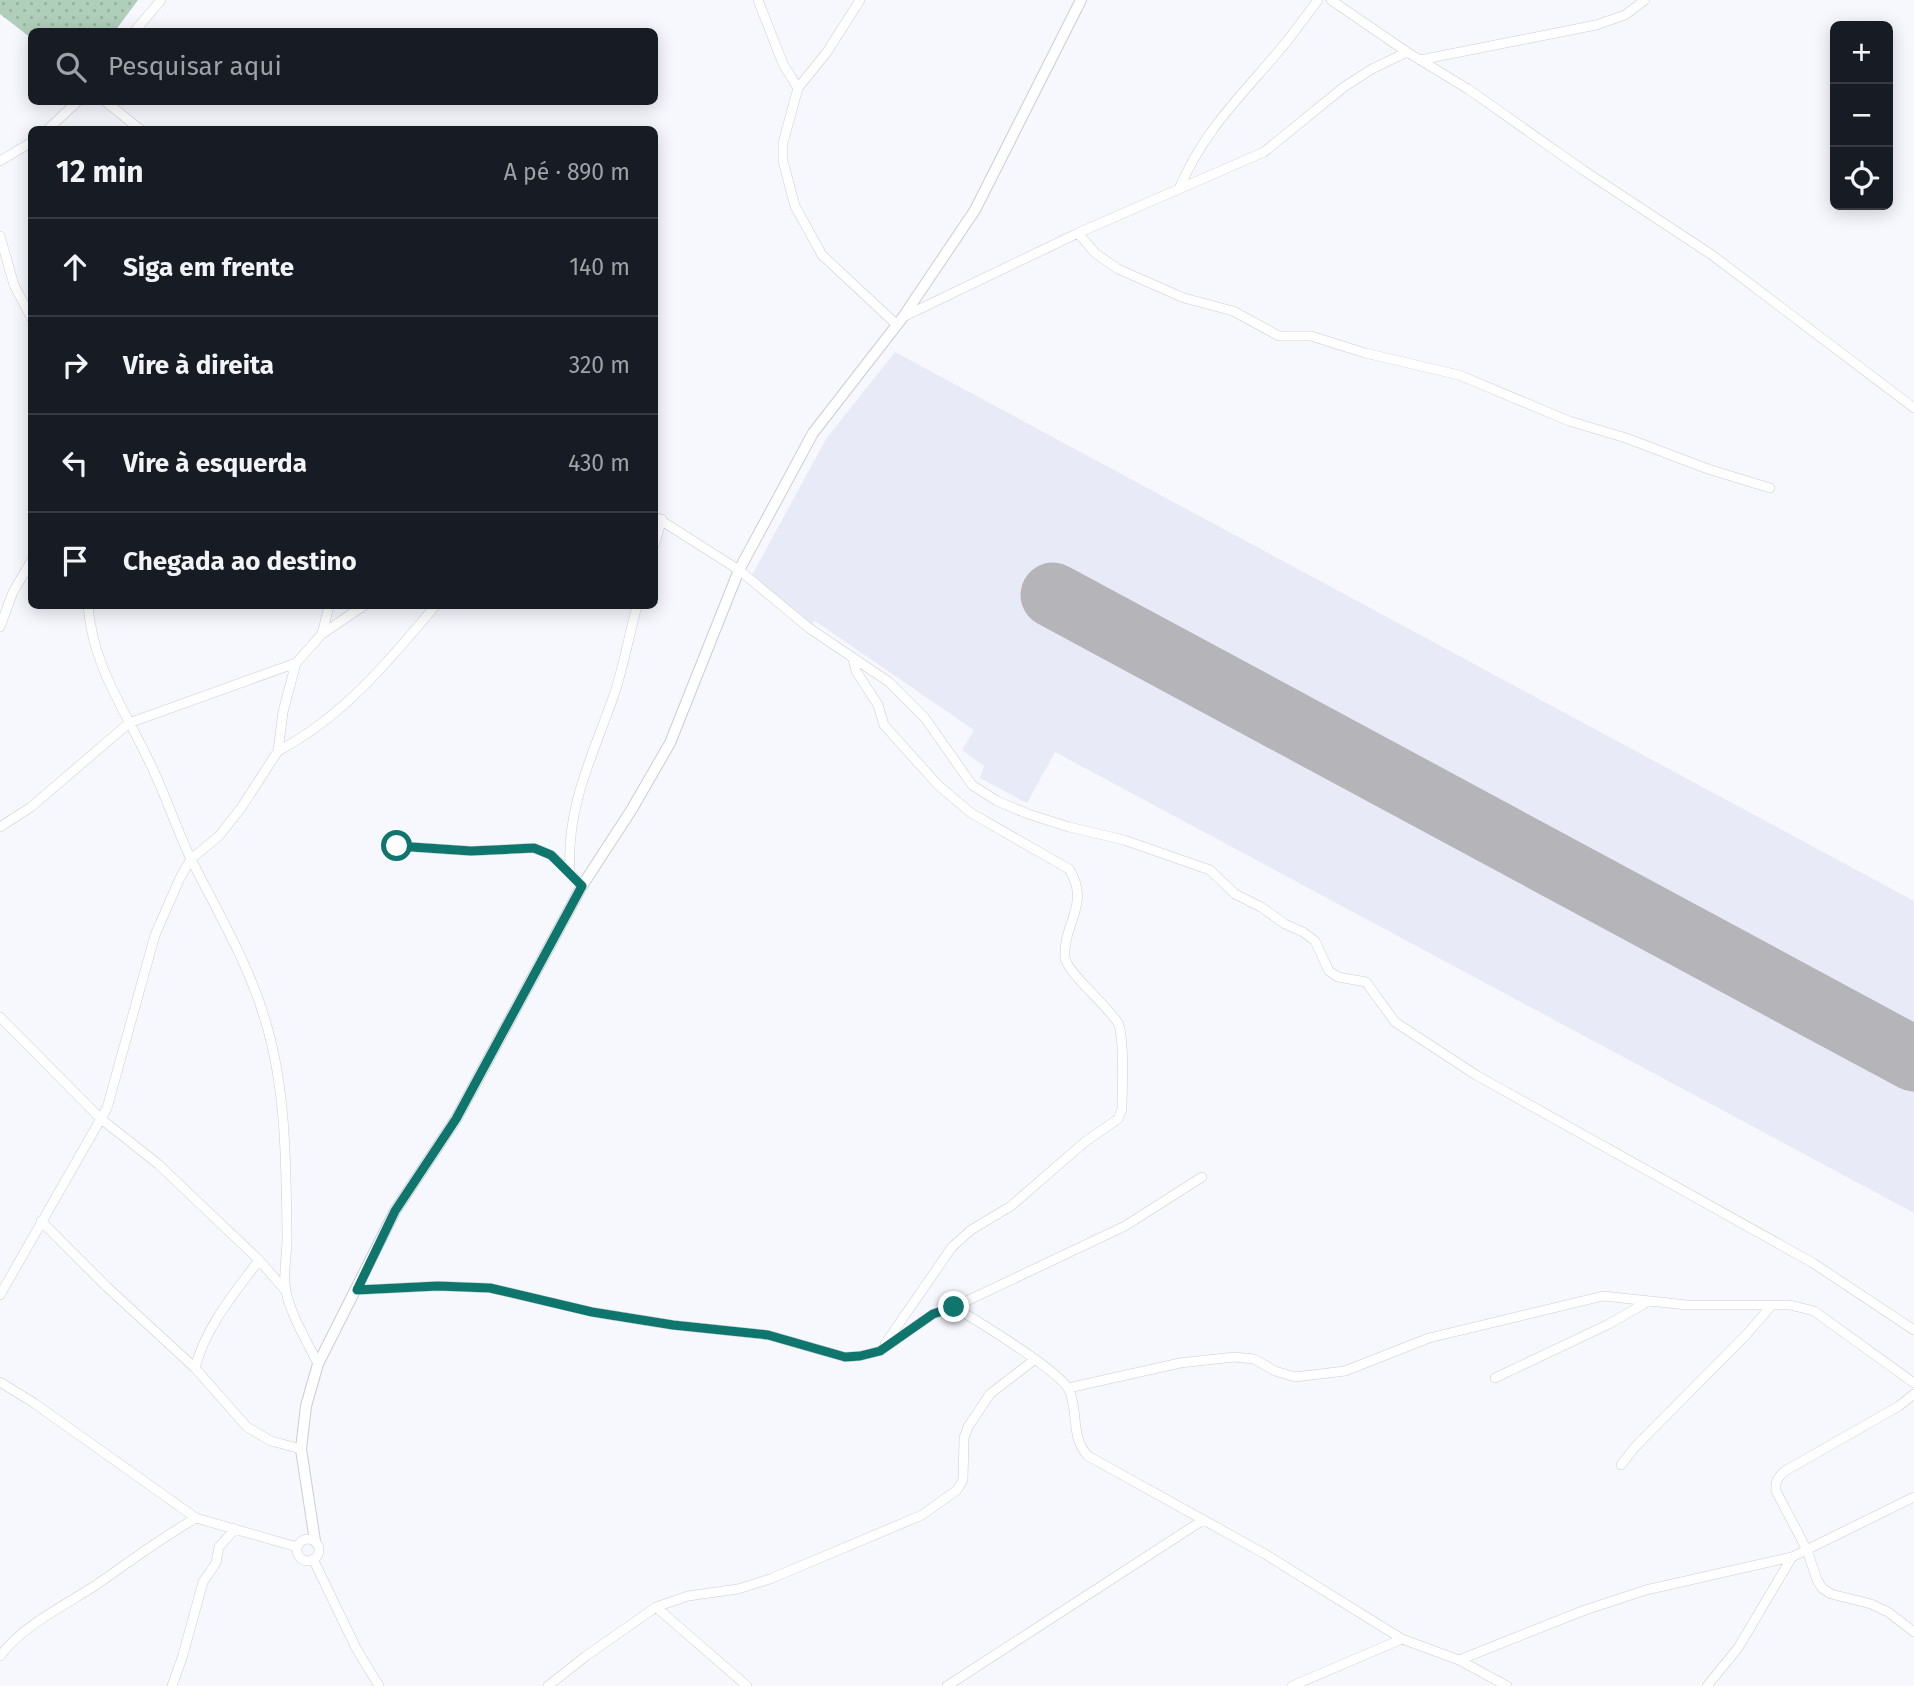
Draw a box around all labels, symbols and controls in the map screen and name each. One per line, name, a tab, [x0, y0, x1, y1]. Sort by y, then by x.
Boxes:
map controls	[1830, 21, 1893, 210]
button: +	[1830, 21, 1893, 84]
search box	[28, 28, 658, 105]
icon: search	[52, 48, 90, 86]
text: Pesquisar aqui	[108, 51, 282, 82]
button: −	[1830, 84, 1893, 147]
button: locate	[1830, 147, 1893, 210]
text: 12 min	[56, 154, 144, 190]
text: A pé · 890 m	[504, 158, 630, 186]
icon: ahead	[56, 248, 94, 286]
text: Siga em frente	[123, 252, 294, 283]
text: 140 m	[569, 253, 630, 281]
icon: right	[56, 346, 94, 384]
text: Vire à direita	[123, 350, 274, 381]
text: 320 m	[569, 351, 630, 379]
icon: left	[56, 444, 94, 482]
text: Vire à esquerda	[123, 448, 307, 479]
text: 430 m	[568, 449, 630, 477]
icon: arrive	[56, 542, 94, 580]
text: Chegada ao destino	[123, 546, 357, 577]
route start	[381, 830, 412, 861]
route end	[938, 1291, 969, 1322]

